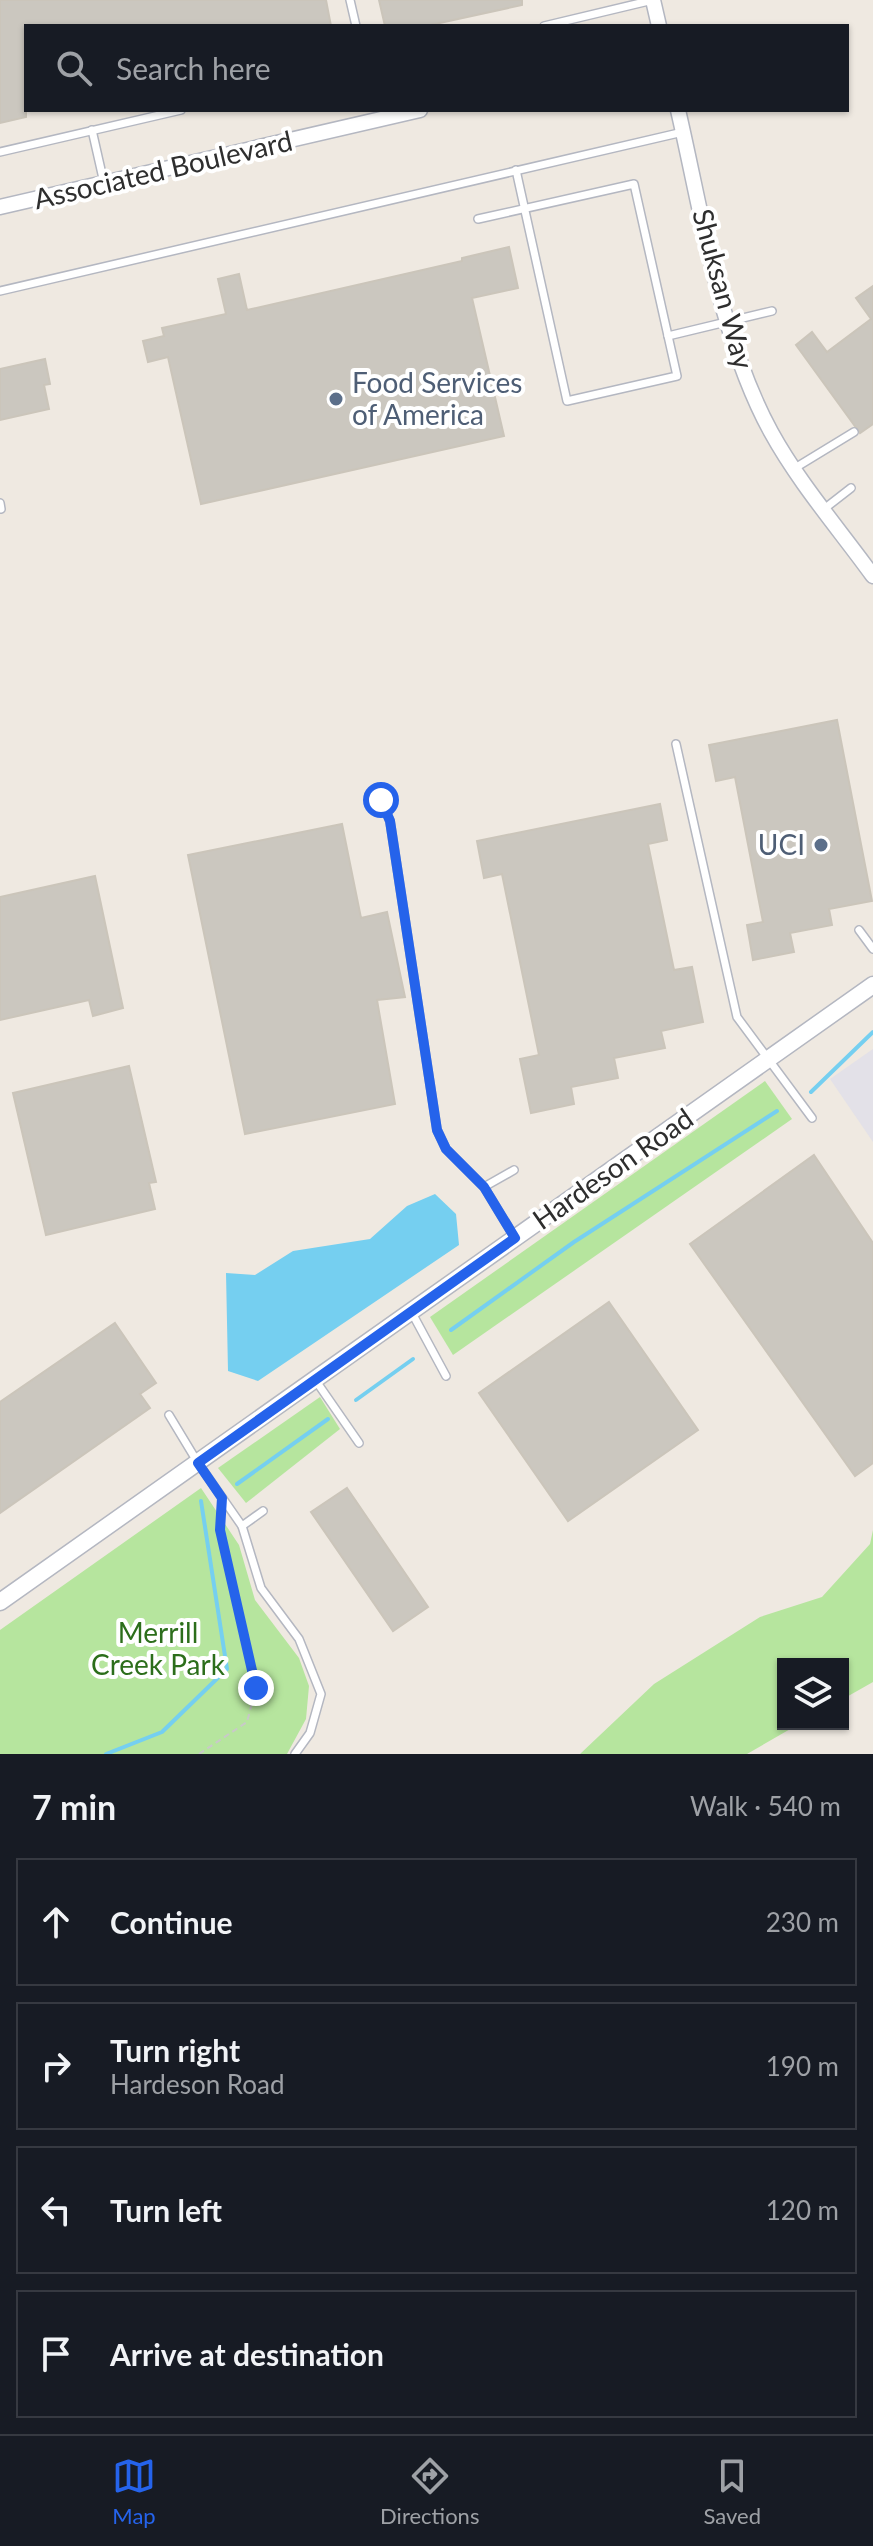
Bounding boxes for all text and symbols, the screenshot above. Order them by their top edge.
search box [24,24,849,112]
icon: search [52,46,96,90]
text: Search here [116,50,271,86]
street label: Associated Boulevard [30,123,295,215]
street label: Shuksan Way [686,205,762,373]
place label: Food Services of America [352,365,523,431]
marker: Food Services of America [327,390,345,408]
route start [363,782,399,818]
place label: UCI [758,827,805,861]
marker: UCI [812,836,830,854]
street label: Hardeson Road [526,1100,699,1236]
park label: Merrill Creek Park [91,1615,226,1681]
map controls [777,1658,849,1730]
button: layers [777,1658,849,1730]
route end [238,1670,274,1706]
text: 7 min [32,1786,116,1827]
text: Walk · 540 m [690,1790,841,1822]
icon: ahead [34,1900,78,1944]
text: Continue [110,1904,233,1940]
text: 230 m [766,1906,839,1938]
text: Turn right [110,2032,240,2068]
icon: right [34,2044,78,2088]
text: 190 m [766,2050,839,2082]
text: Hardeson Road [110,2068,284,2100]
icon: left [34,2188,78,2232]
text: Turn left [110,2192,222,2228]
text: 120 m [766,2194,839,2226]
icon: arrive [34,2332,78,2376]
text: Arrive at destination [110,2336,384,2372]
tab: Map [112,2454,156,2529]
tab: Directions [380,2454,479,2529]
tab: Saved [703,2454,761,2529]

